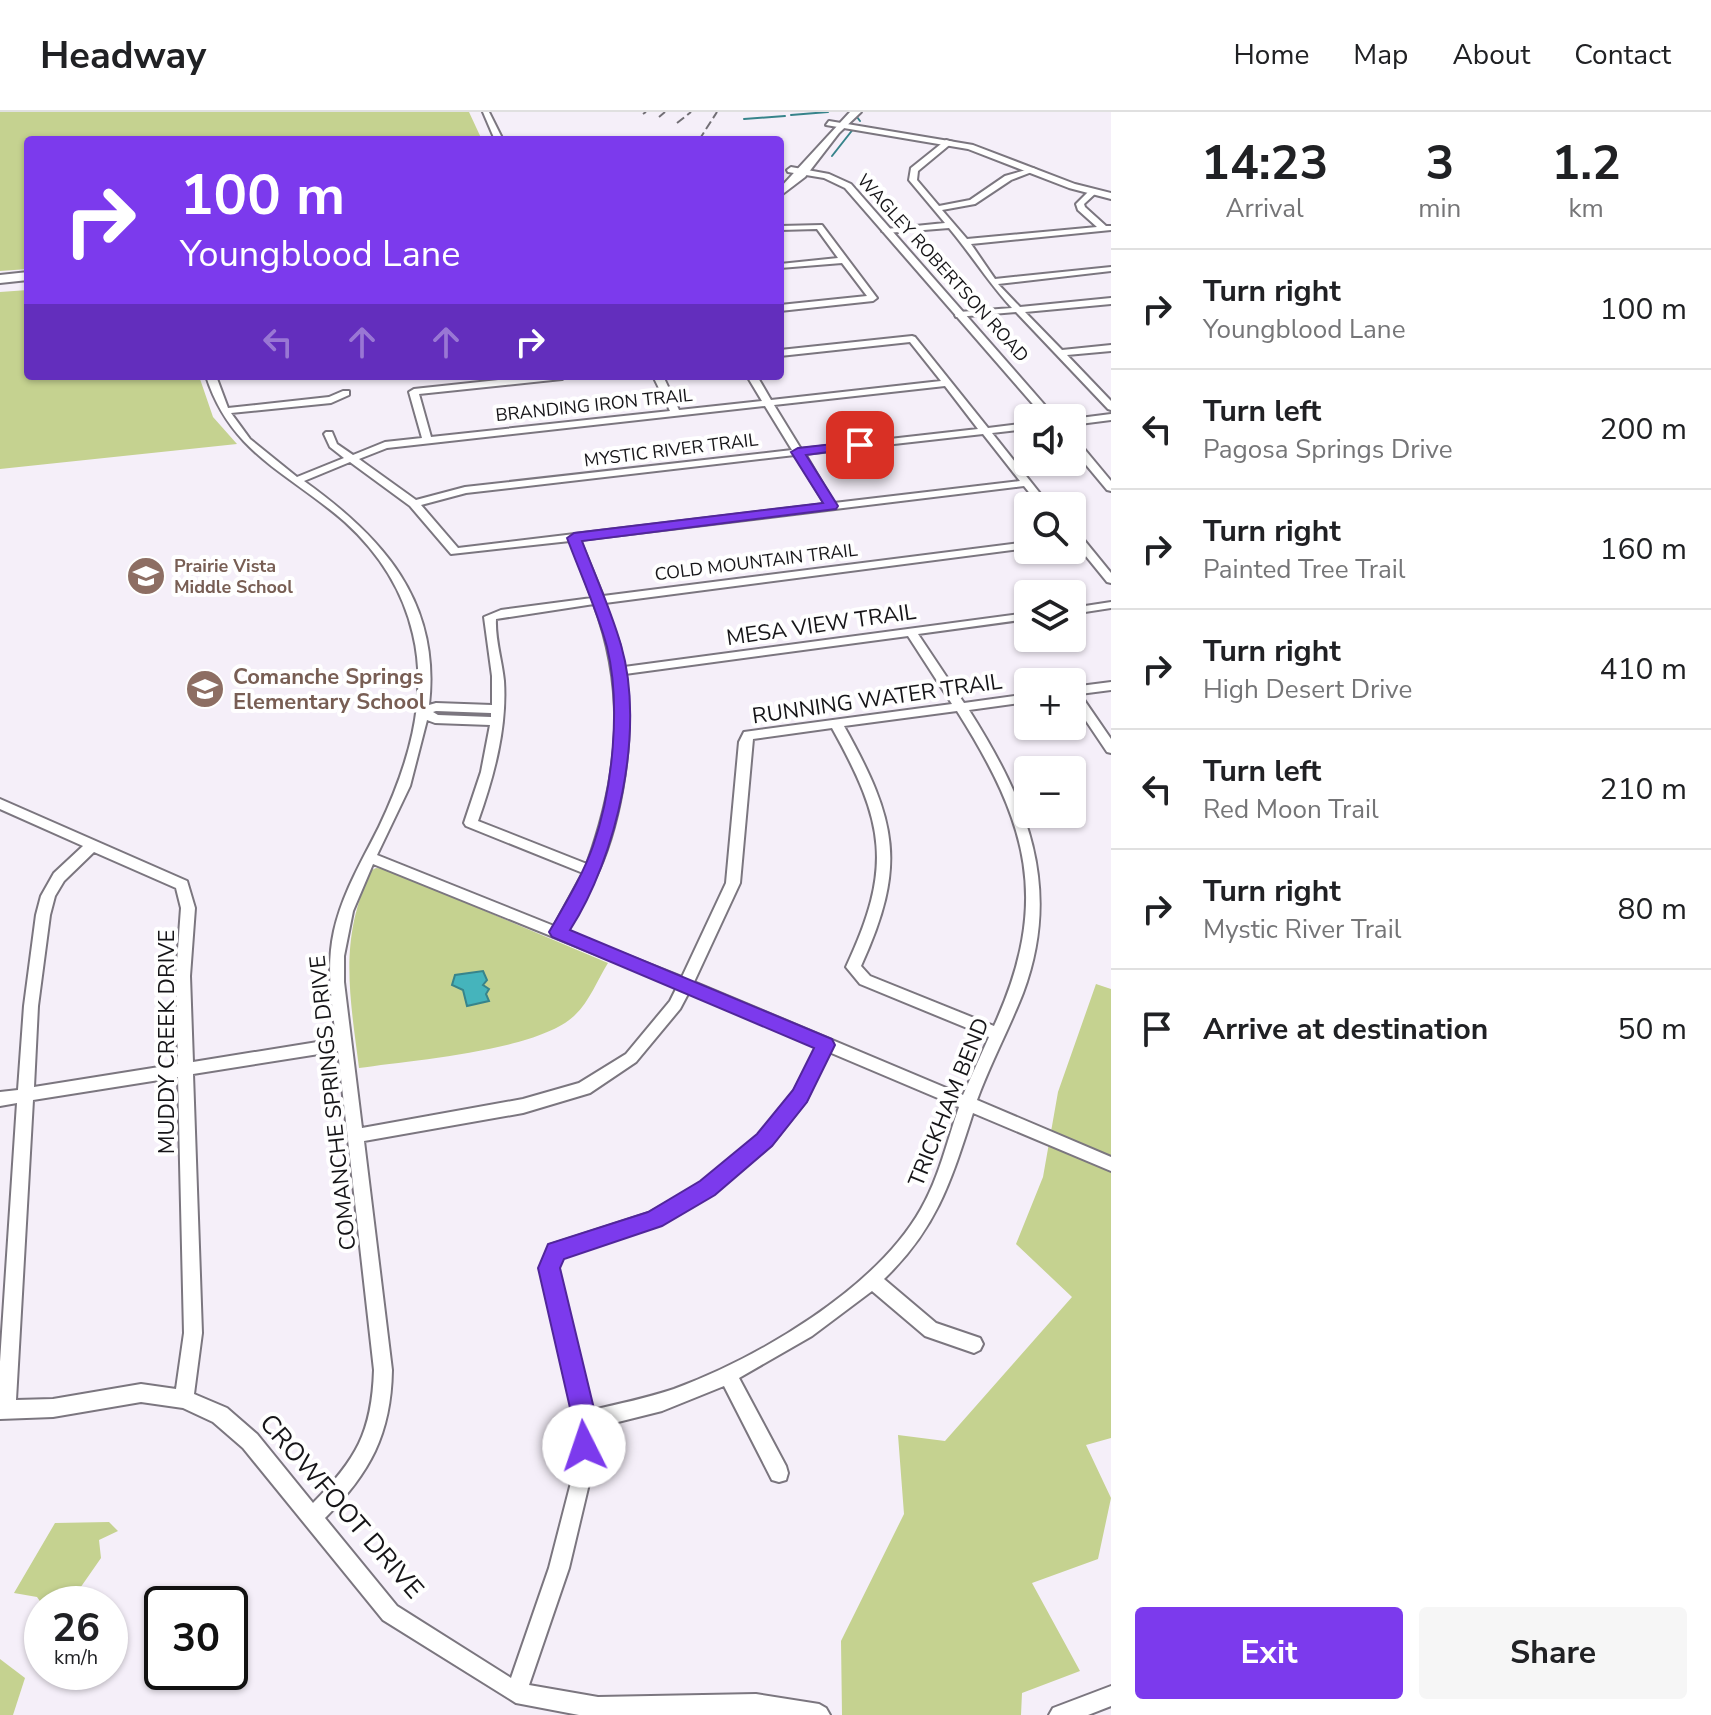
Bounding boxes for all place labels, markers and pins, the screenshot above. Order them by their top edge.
pin [826,411,894,479]
place label: Prairie Vista Middle School [174,554,293,599]
school or university icon: Prairie Vista Middle School [125,555,167,597]
place label: Comanche Springs Elementary School [233,662,426,717]
school or university icon: Comanche Springs Elementary School [184,668,226,710]

